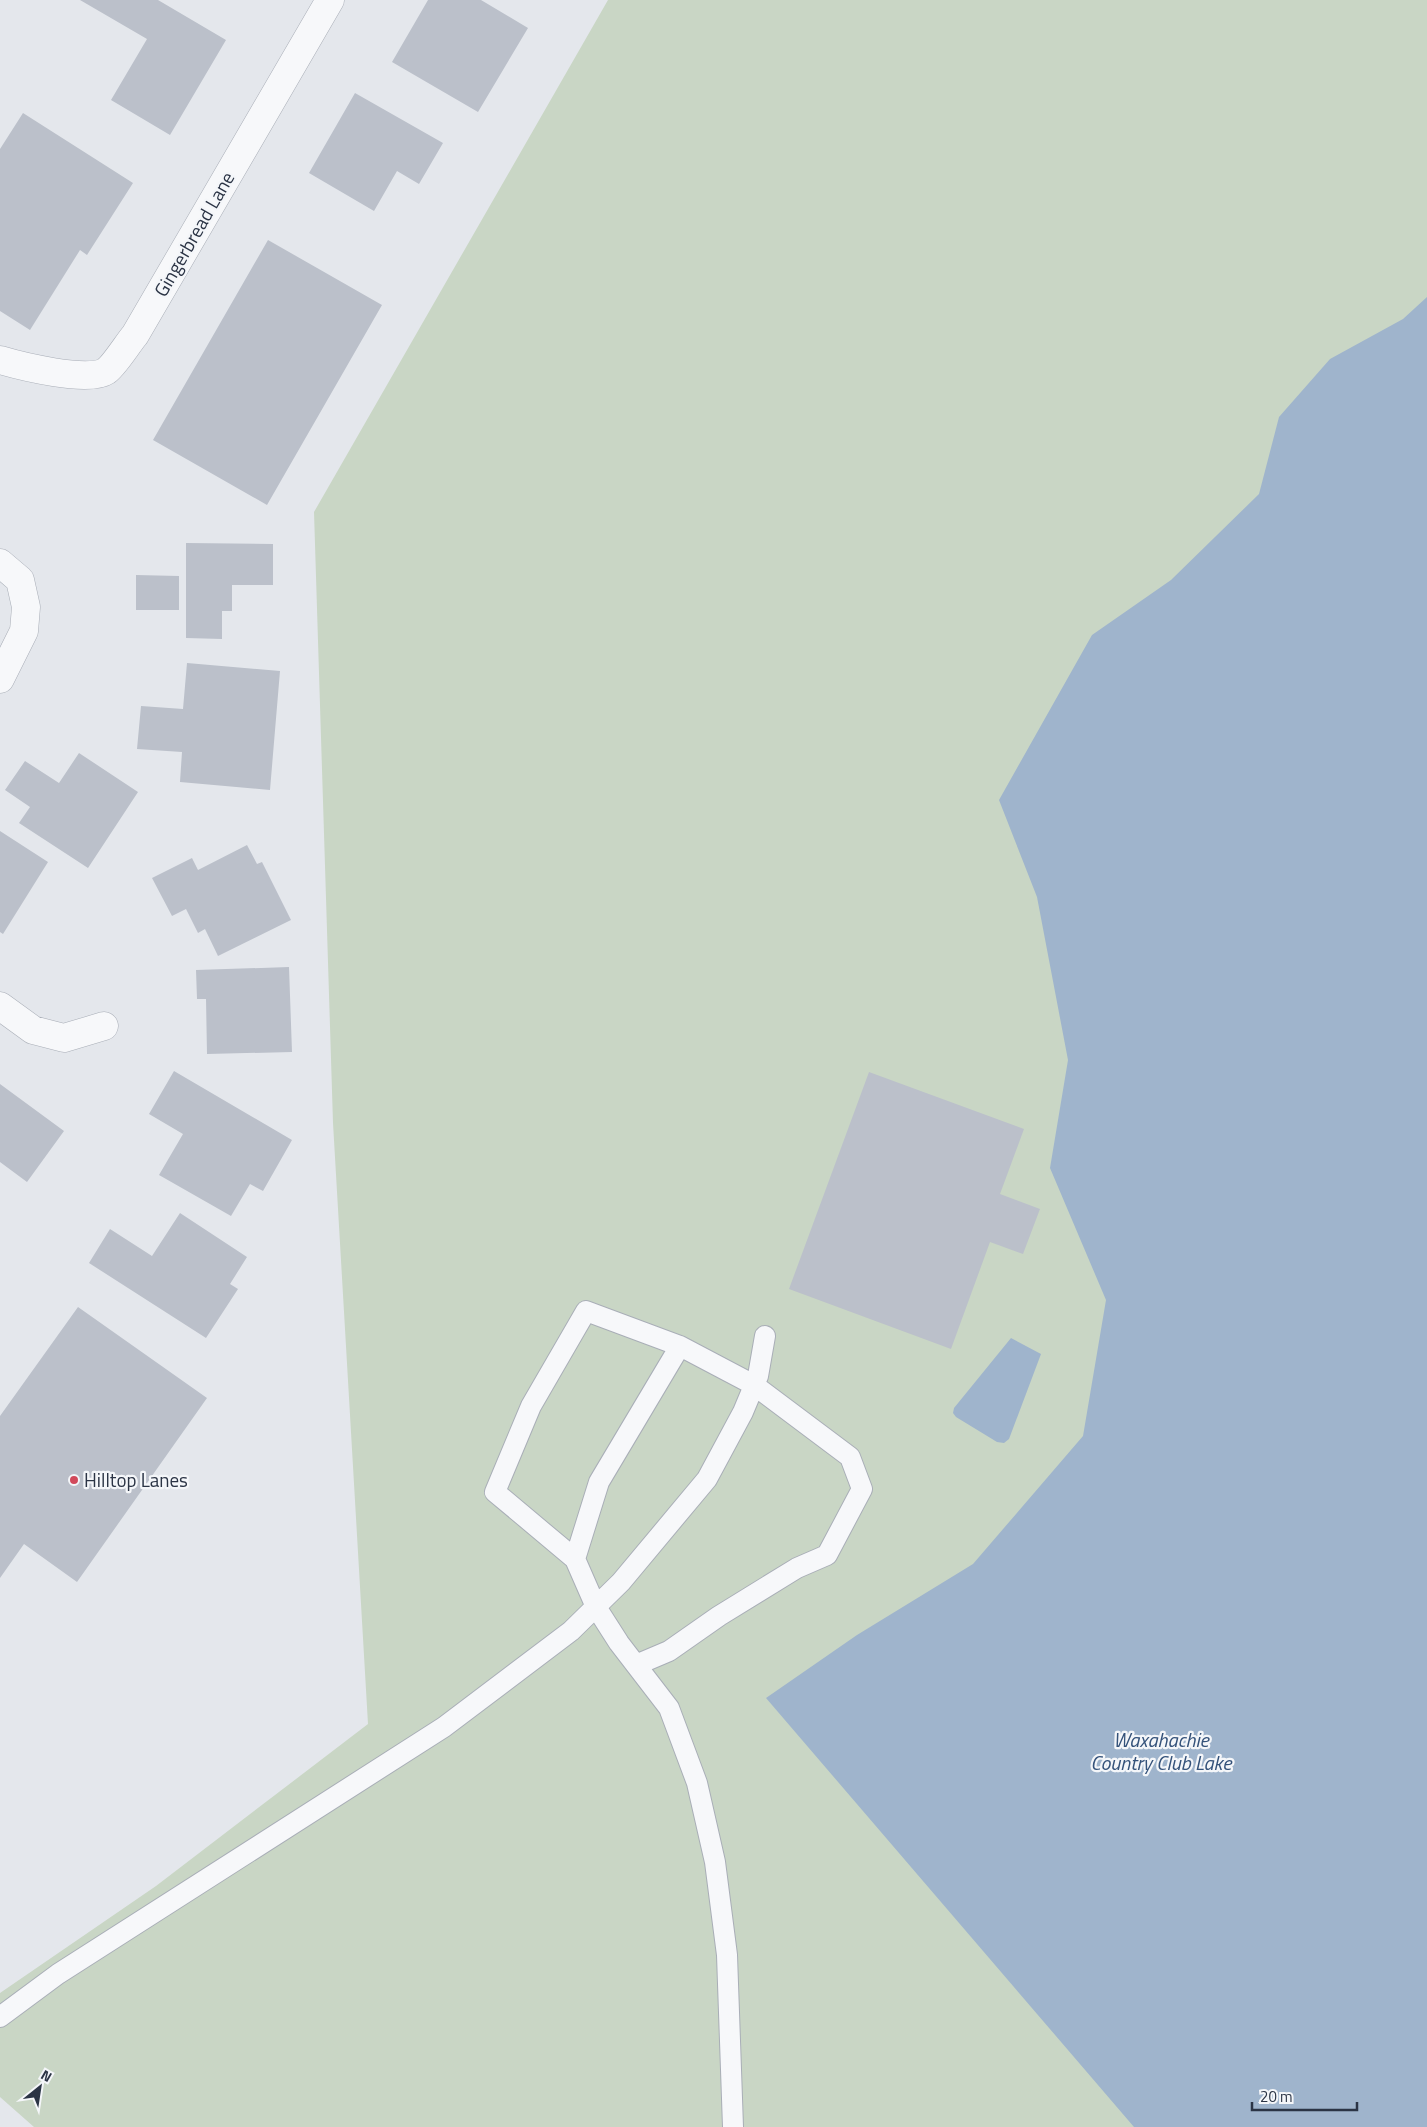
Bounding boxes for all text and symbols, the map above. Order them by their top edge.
street label: Gingerbread Lane [146,166,241,302]
place label: Hilltop Lanes [84,1465,188,1494]
marker: Hilltop Lanes [68,1474,80,1486]
water label: Waxahachie Country Club Lake [1091,1724,1233,1778]
north arrow [15,2062,65,2112]
text: N [37,2064,56,2087]
scale bar [1252,2080,1357,2112]
text: 20 m [1260,2085,1293,2108]

